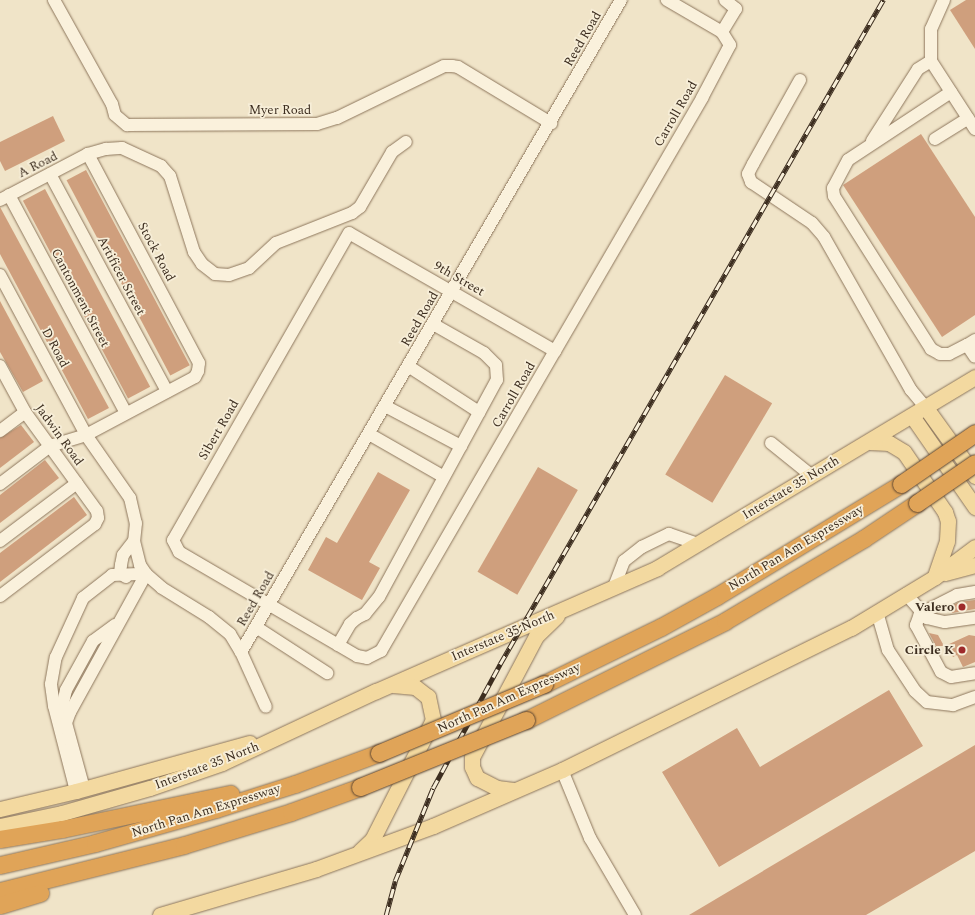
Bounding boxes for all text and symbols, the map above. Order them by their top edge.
street label: Reed Road [561,9,605,69]
street label: Carroll Road [651,78,701,150]
street label: Myer Road [249,102,311,118]
street label: A Road [16,148,60,182]
street label: Stock Road [134,220,178,284]
street label: Artificer Street [94,234,148,318]
street label: Cantonment Street [47,246,113,350]
street label: 9th Street [431,258,487,300]
street label: Reed Road [398,289,442,349]
street label: D Road [38,326,72,370]
street label: Carroll Road [489,359,539,431]
street label: Sibert Road [196,397,242,463]
street label: Jadwin Road [31,401,87,469]
street label: Interstate 35 North [740,453,842,523]
street label: North Pan Am Expressway [726,502,866,594]
street label: Reed Road [234,569,278,629]
place label: Valero [915,599,954,615]
marker: Valero [957,602,967,612]
street label: Interstate 35 North [449,607,557,665]
place label: Circle K [905,642,954,658]
marker: Circle K [957,645,967,655]
street label: North Pan Am Expressway [435,659,583,737]
street label: Interstate 35 North [153,739,261,793]
street label: North Pan Am Expressway [130,781,282,841]

